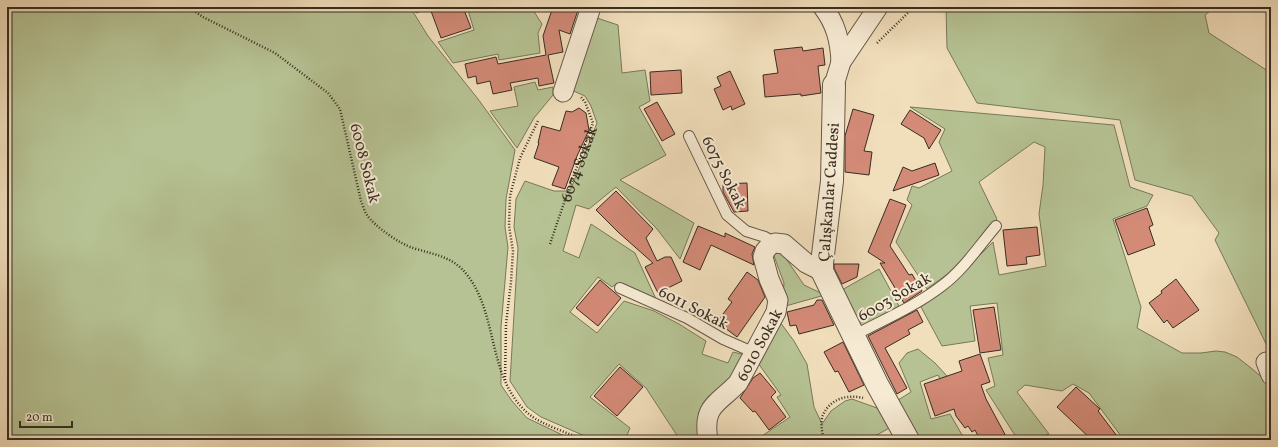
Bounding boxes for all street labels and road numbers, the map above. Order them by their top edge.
street label: 6008 Sokak [344,121,385,206]
street label: Çalışkanlar Caddesi [814,122,846,262]
street label: 6074 Sokak [556,123,604,205]
street label: 6075 Sokak [695,133,751,213]
street label: 6003 Sokak [854,268,936,328]
street label: 6011 Sokak [654,282,732,336]
street label: 6010 Sokak [732,305,789,386]

